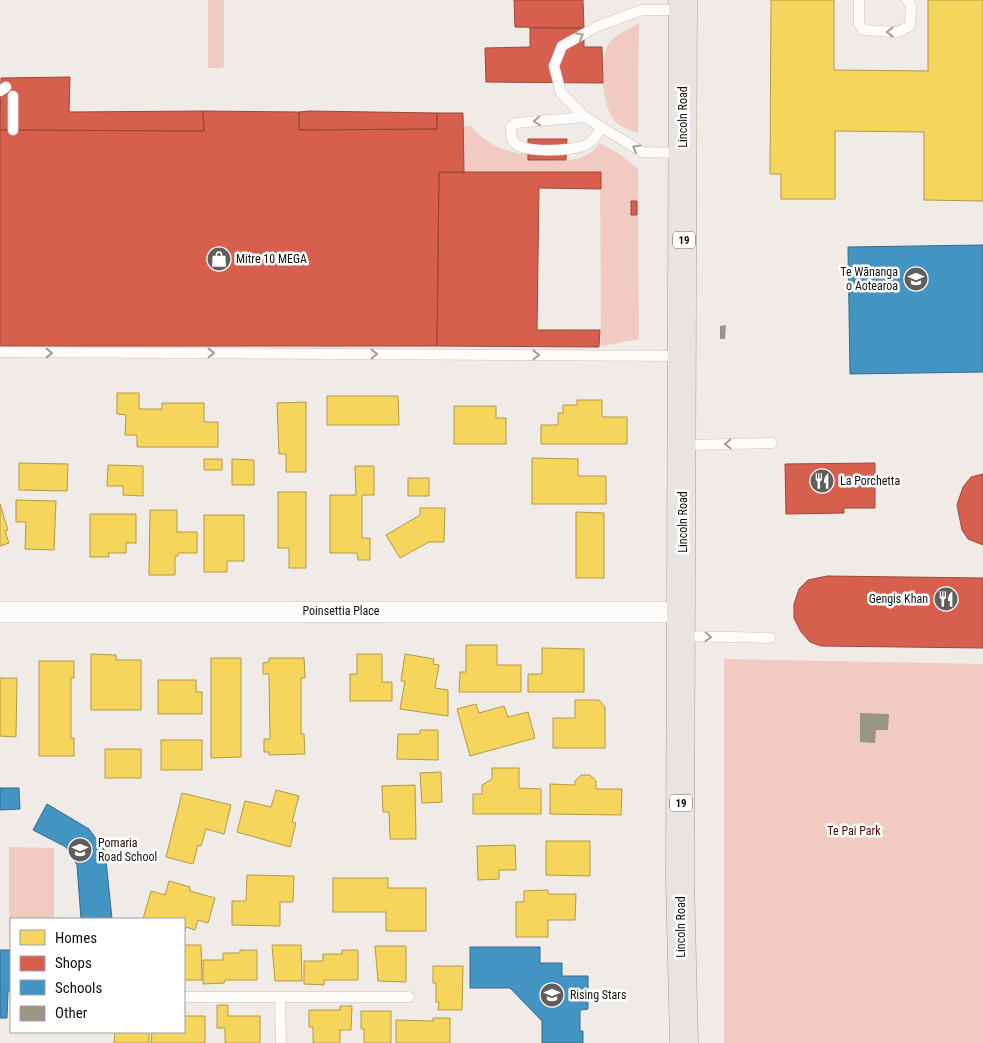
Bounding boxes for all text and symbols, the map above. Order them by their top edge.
one-way arrow [886,26,894,37]
one-way arrow [574,32,583,42]
street label: Lincoln Road [676,86,690,148]
one-way arrow [533,116,541,127]
one-way arrow [632,144,641,154]
road number: 19 [673,232,695,248]
shop icon: Mitre 10 MEGA [206,246,232,272]
place label: Mitre 10 MEGA [236,252,307,266]
place label: Te Wānanga o Aotearoa [840,265,898,293]
school or university icon: Te Wānanga o Aotearoa [903,266,929,292]
one-way arrow [45,348,53,358]
one-way arrow [208,348,215,358]
one-way arrow [370,349,378,359]
one-way arrow [532,350,540,360]
one-way arrow [723,439,731,450]
restaurant icon: La Porchetta [809,468,835,494]
place label: La Porchetta [840,474,900,488]
street label: Lincoln Road [676,491,690,553]
restaurant icon: Gengis Khan [933,586,959,612]
place label: Gengis Khan [869,592,928,606]
street label: Poinsettia Place [303,604,380,618]
one-way arrow [704,632,712,642]
road number: 19 [670,794,692,811]
park label: Te Pai Park [827,824,881,838]
place label: Pomaria Road School [98,836,157,864]
school or university icon: Pomaria Road School [67,837,93,863]
street label: Lincoln Road [674,896,688,958]
legend [10,918,185,1033]
text: Homes [55,929,97,947]
text: Shops [55,954,92,972]
text: Schools [55,979,102,997]
school or university icon: Rising Stars [539,982,565,1008]
place label: Rising Stars [570,988,626,1002]
text: Other [55,1004,88,1022]

